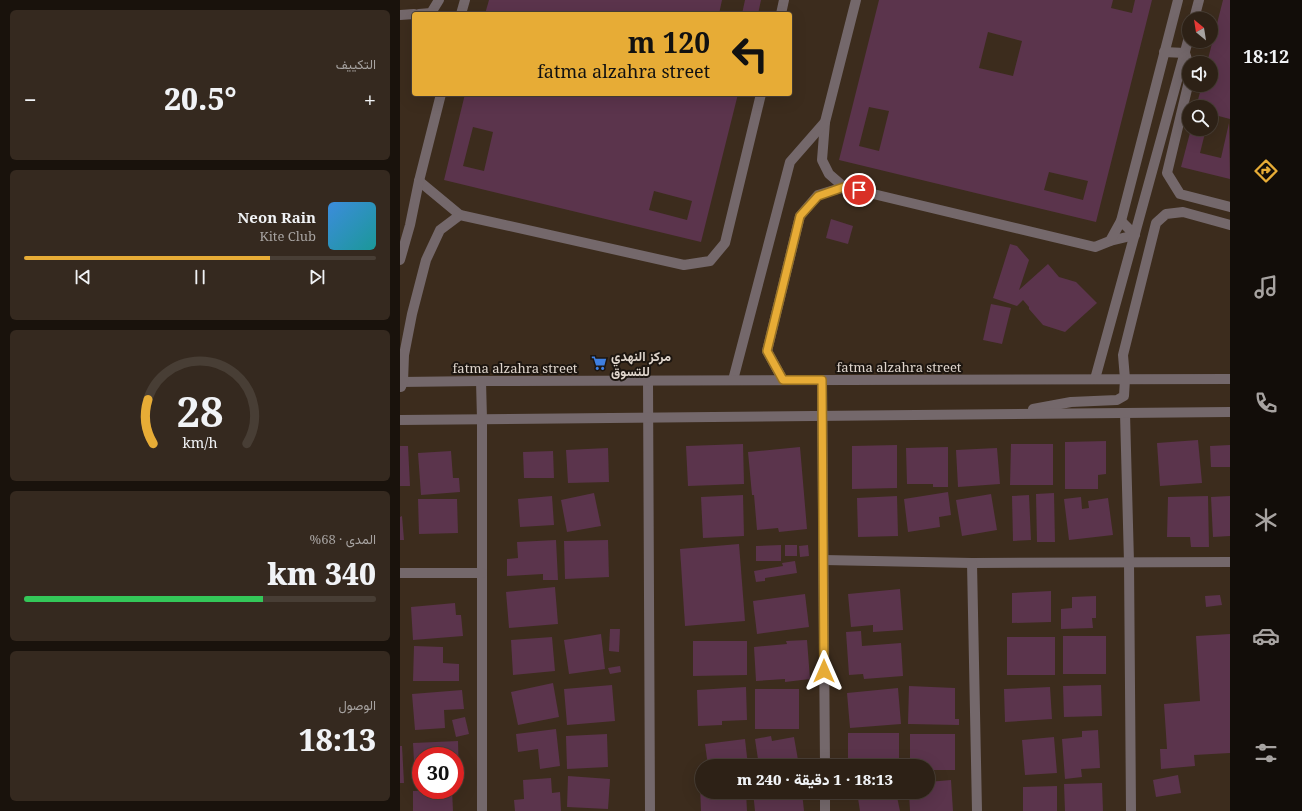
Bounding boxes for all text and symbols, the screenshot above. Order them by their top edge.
north arrow [1182,12,1218,48]
map controls [1182,12,1218,136]
text: 120 m [628,23,710,61]
icon: left [724,28,776,80]
text: 18:12 [1243,44,1289,68]
text: التكييف [336,55,376,73]
button: sound [1182,56,1218,92]
text: fatma alzahra street [537,59,710,83]
text: 20.5° [164,78,236,119]
text: − [24,84,37,114]
text: + [364,84,376,114]
button: search [1182,100,1218,136]
icon: directions [1252,157,1280,185]
pin [842,173,876,207]
icon: arrive [848,179,870,201]
text: Neon Rain [238,207,316,227]
text: Kite Club [260,227,316,245]
icon: previous [72,266,94,288]
icon: pause [189,266,211,288]
icon: next [306,266,328,288]
icon: music [1252,273,1280,301]
place label: مركز النهدي للتسوق [611,347,671,380]
supermarket icon: مركز النهدي للتسوق [590,354,608,372]
street label: fatma alzahra street [837,358,962,376]
street label: fatma alzahra street [453,359,578,377]
text: 28 [176,382,224,438]
icon: phone [1252,389,1280,417]
text: km/h [182,432,218,451]
icon: climate [1252,506,1280,534]
text: المدى · 68% [309,530,376,548]
text: 340 km [267,553,376,594]
icon: car [1252,622,1280,650]
position arrow [803,650,845,692]
text: الوصول [338,696,376,714]
text: 18:13 [299,719,376,760]
icon: filters [1252,739,1280,767]
speed limit sign: 30 [412,747,464,799]
text: 18:13 · 1 دقيقة · 240 m [737,769,893,789]

